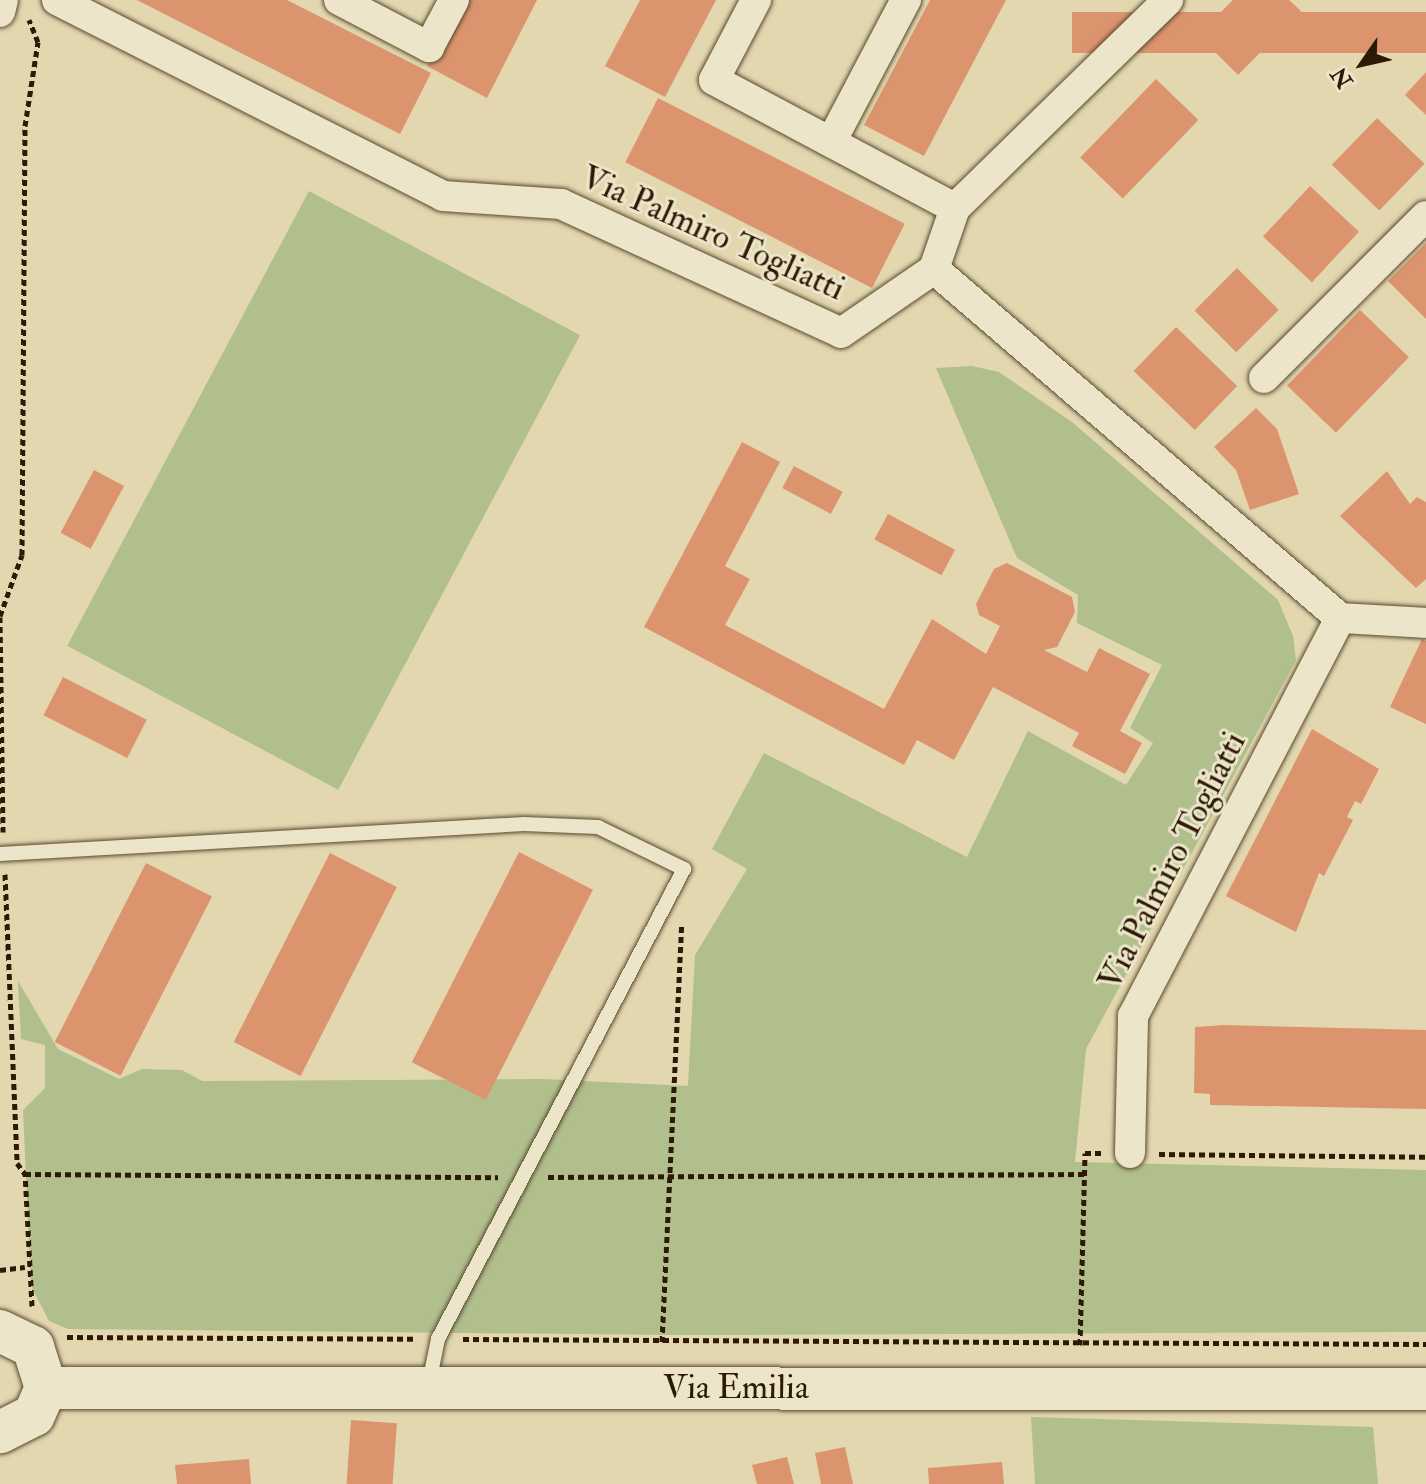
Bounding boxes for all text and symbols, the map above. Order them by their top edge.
north arrow [1322,24,1402,104]
text: N [1325,61,1359,93]
street label: Via Palmiro Togliatti [575,157,851,309]
street label: Via Palmiro Togliatti [1089,725,1255,997]
street label: Via Emilia [663,1368,809,1408]

